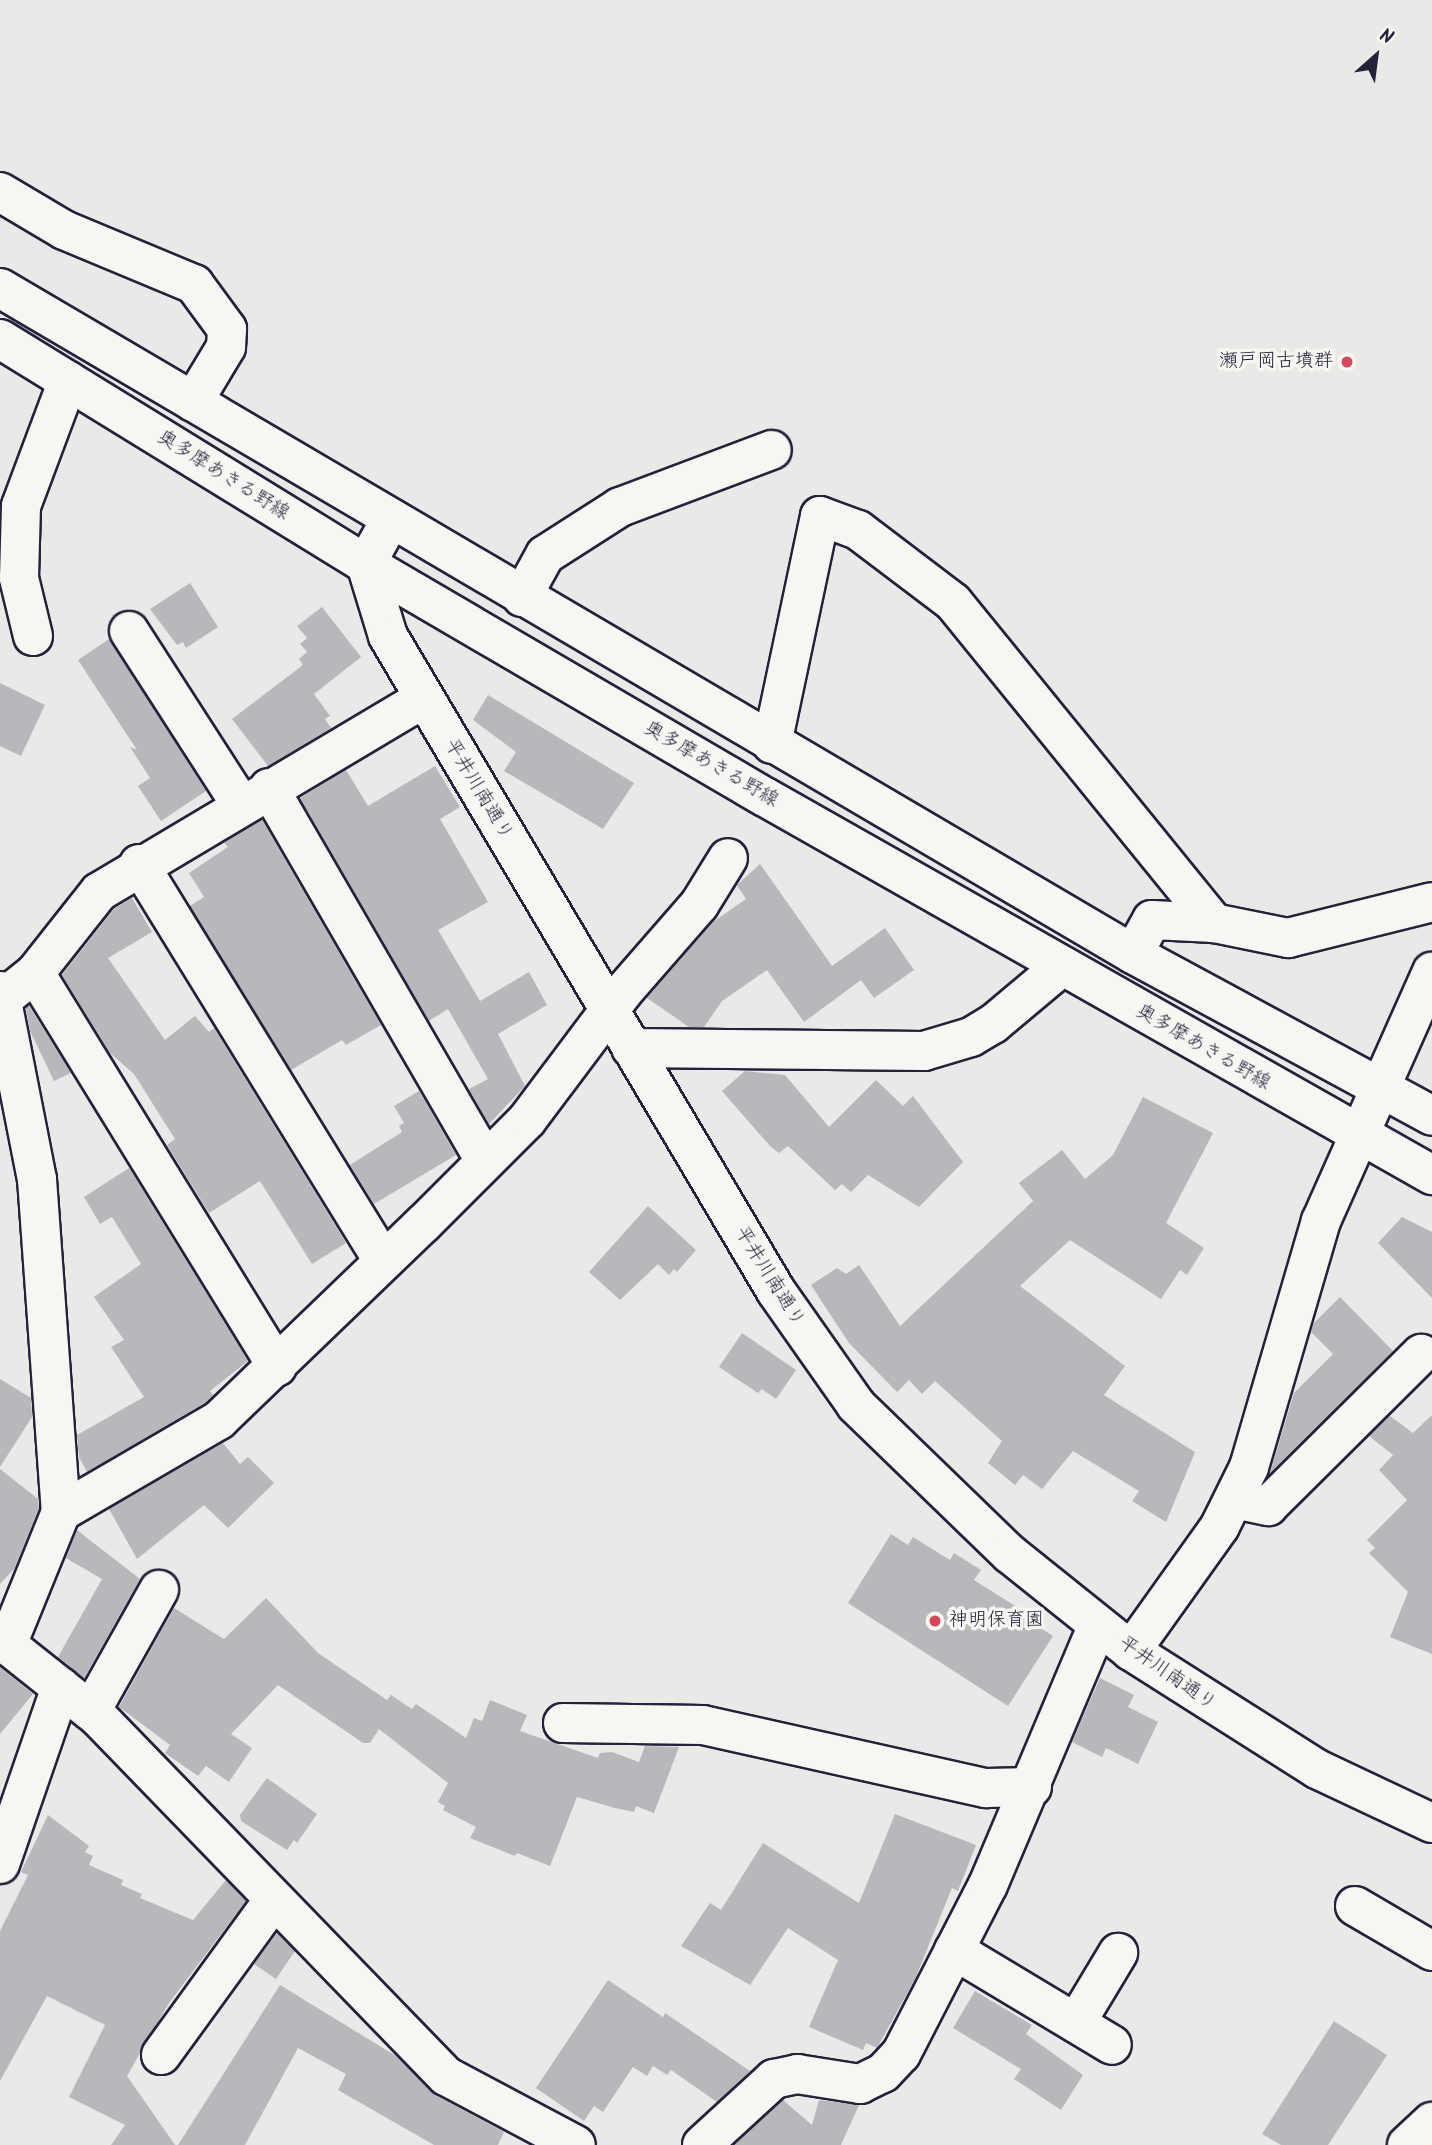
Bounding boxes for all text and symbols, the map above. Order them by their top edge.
north arrow [1341,21,1411,91]
text: N [1374,21,1398,54]
place label: 瀬戸岡古墳群 [1219,351,1333,373]
marker: 瀬戸岡古墳群 [1339,354,1355,370]
street label: 奥多摩あきる野線 [153,426,293,526]
street label: 奥多摩あきる野線 [639,717,783,813]
street label: 平井川南通り [439,735,517,845]
street label: 奥多摩あきる野線 [1131,1000,1275,1096]
street label: 平井川南通り [729,1223,809,1331]
place label: 神明保育園 [949,1610,1044,1632]
marker: 神明保育園 [927,1613,943,1629]
street label: 平井川南通り [1114,1632,1220,1716]

